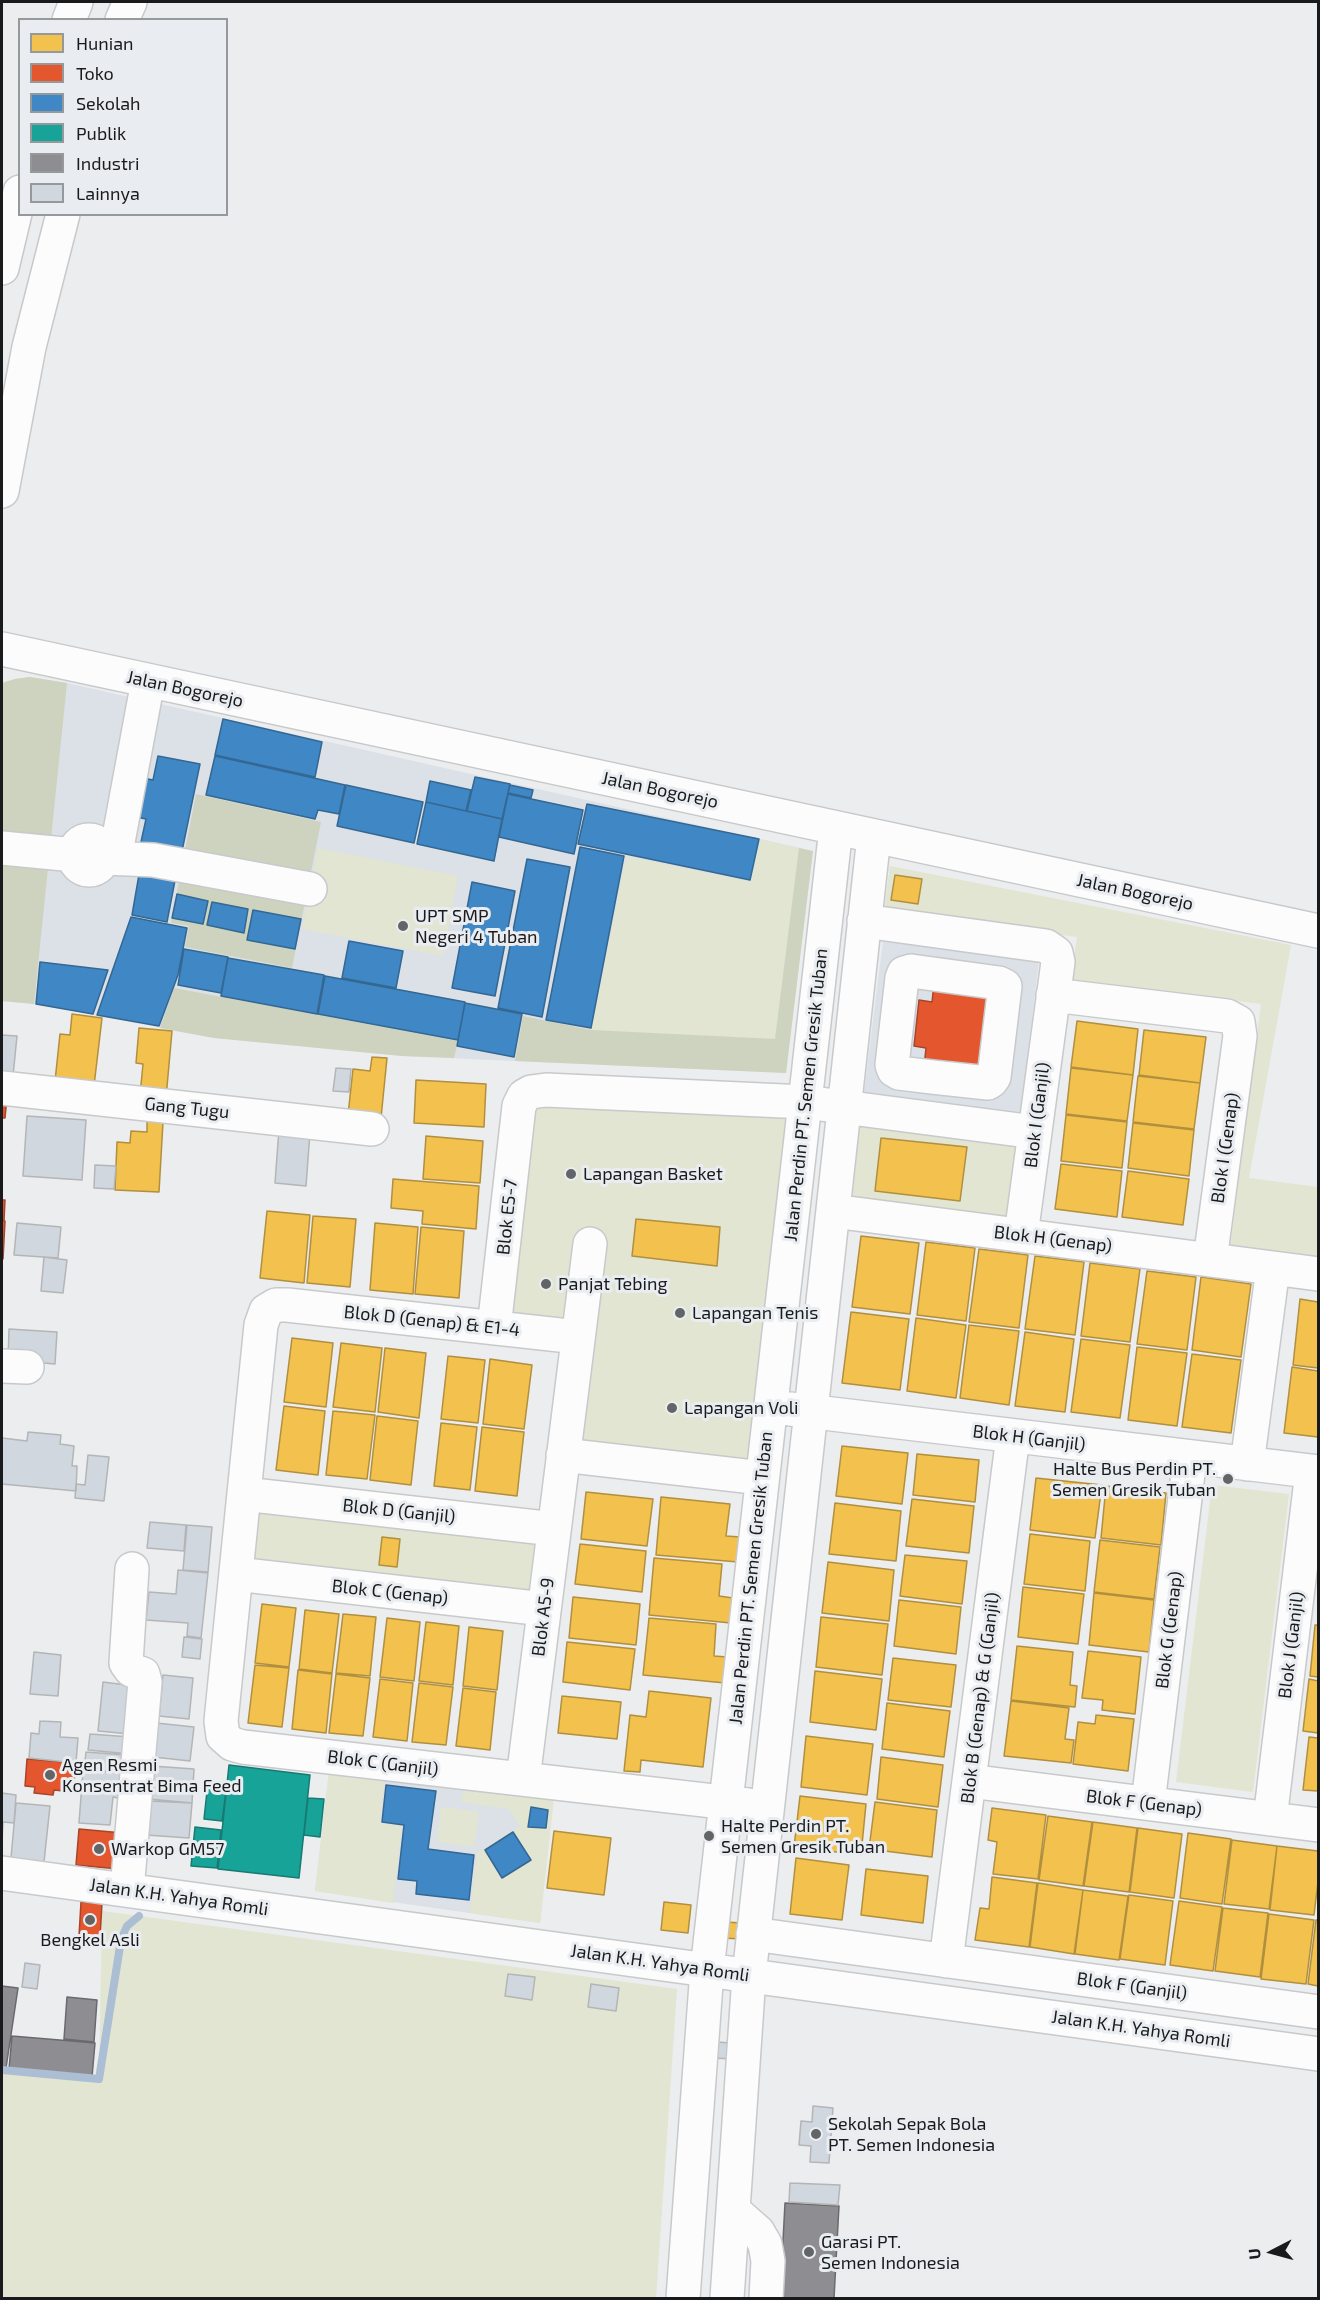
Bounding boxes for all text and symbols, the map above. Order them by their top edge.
legend [18,18,228,216]
text: Hunian [76,32,134,54]
text: Toko [76,62,114,84]
text: Sekolah [76,92,141,114]
text: Publik [76,122,126,144]
text: Industri [76,152,139,174]
text: Lainnya [76,182,140,204]
street label: Jalan Bogorejo [125,666,245,712]
street label: Jalan Bogorejo [600,767,720,813]
street label: Jalan Bogorejo [1075,869,1195,915]
place label: UPT SMP Negeri 4 Tuban [415,905,537,948]
marker: UPT SMP Negeri 4 Tuban [396,919,410,933]
street label: Jalan Perdin PT. Semen Gresik Tuban [780,947,832,1243]
street label: Blok I (Ganjil) [1020,1061,1054,1169]
street label: Blok I (Genap) [1207,1091,1243,1205]
street label: Gang Tugu [144,1093,230,1123]
place label: Lapangan Basket [583,1163,723,1185]
marker: Lapangan Basket [564,1167,578,1181]
street label: Blok E5-7 [492,1178,522,1256]
street label: Blok H (Genap) [993,1221,1113,1257]
place label: Panjat Tebing [558,1273,667,1295]
marker: Panjat Tebing [539,1277,553,1291]
street label: Blok D (Genap) & E1-4 [343,1301,521,1341]
place label: Lapangan Tenis [692,1302,818,1324]
marker: Lapangan Tenis [673,1306,687,1320]
place label: Lapangan Voli [684,1397,799,1419]
marker: Lapangan Voli [665,1401,679,1415]
street label: Blok H (Ganjil) [971,1420,1087,1456]
street label: Jalan Perdin PT. Semen Gresik Tuban [725,1430,777,1726]
place label: Halte Bus Perdin PT. Semen Gresik Tuban [1052,1458,1216,1500]
marker: Halte Bus Perdin PT. Semen Gresik Tuban [1221,1472,1235,1486]
street label: Blok D (Ganjil) [341,1494,457,1528]
street label: Blok G (Genap) [1151,1570,1187,1690]
street label: Blok C (Genap) [331,1575,449,1609]
street label: Blok A5-9 [527,1576,559,1658]
street label: Blok J (Ganjil) [1274,1590,1308,1700]
street label: Blok B (Genap) & G (Ganjil) [956,1591,1004,1805]
street label: Blok C (Ganjil) [326,1745,440,1781]
place label: Agen Resmi Konsentrat Bima Feed [62,1754,242,1796]
marker: Agen Resmi Konsentrat Bima Feed [43,1768,57,1782]
street label: Blok F (Genap) [1085,1785,1203,1821]
place label: Halte Perdin PT. Semen Gresik Tuban [721,1815,885,1858]
marker: Halte Perdin PT. Semen Gresik Tuban [702,1829,716,1843]
place label: Warkop GM57 [111,1838,224,1860]
marker: Warkop GM57 [92,1842,106,1856]
street label: Jalan K.H. Yahya Romli [88,1874,270,1920]
marker: Bengkel Asli [83,1913,97,1927]
place label: Bengkel Asli [40,1929,140,1951]
street label: Jalan K.H. Yahya Romli [569,1940,751,1986]
street label: Blok F (Ganjil) [1075,1968,1189,2004]
street label: Jalan K.H. Yahya Romli [1050,2006,1232,2052]
place label: Sekolah Sepak Bola PT. Semen Indonesia [828,2113,995,2156]
marker: Sekolah Sepak Bola PT. Semen Indonesia [809,2127,823,2141]
north arrow [1242,2222,1302,2282]
place label: Garasi PT. Semen Indonesia [821,2231,960,2274]
marker: Garasi PT. Semen Indonesia [802,2245,816,2259]
text: U [1244,2247,1264,2260]

